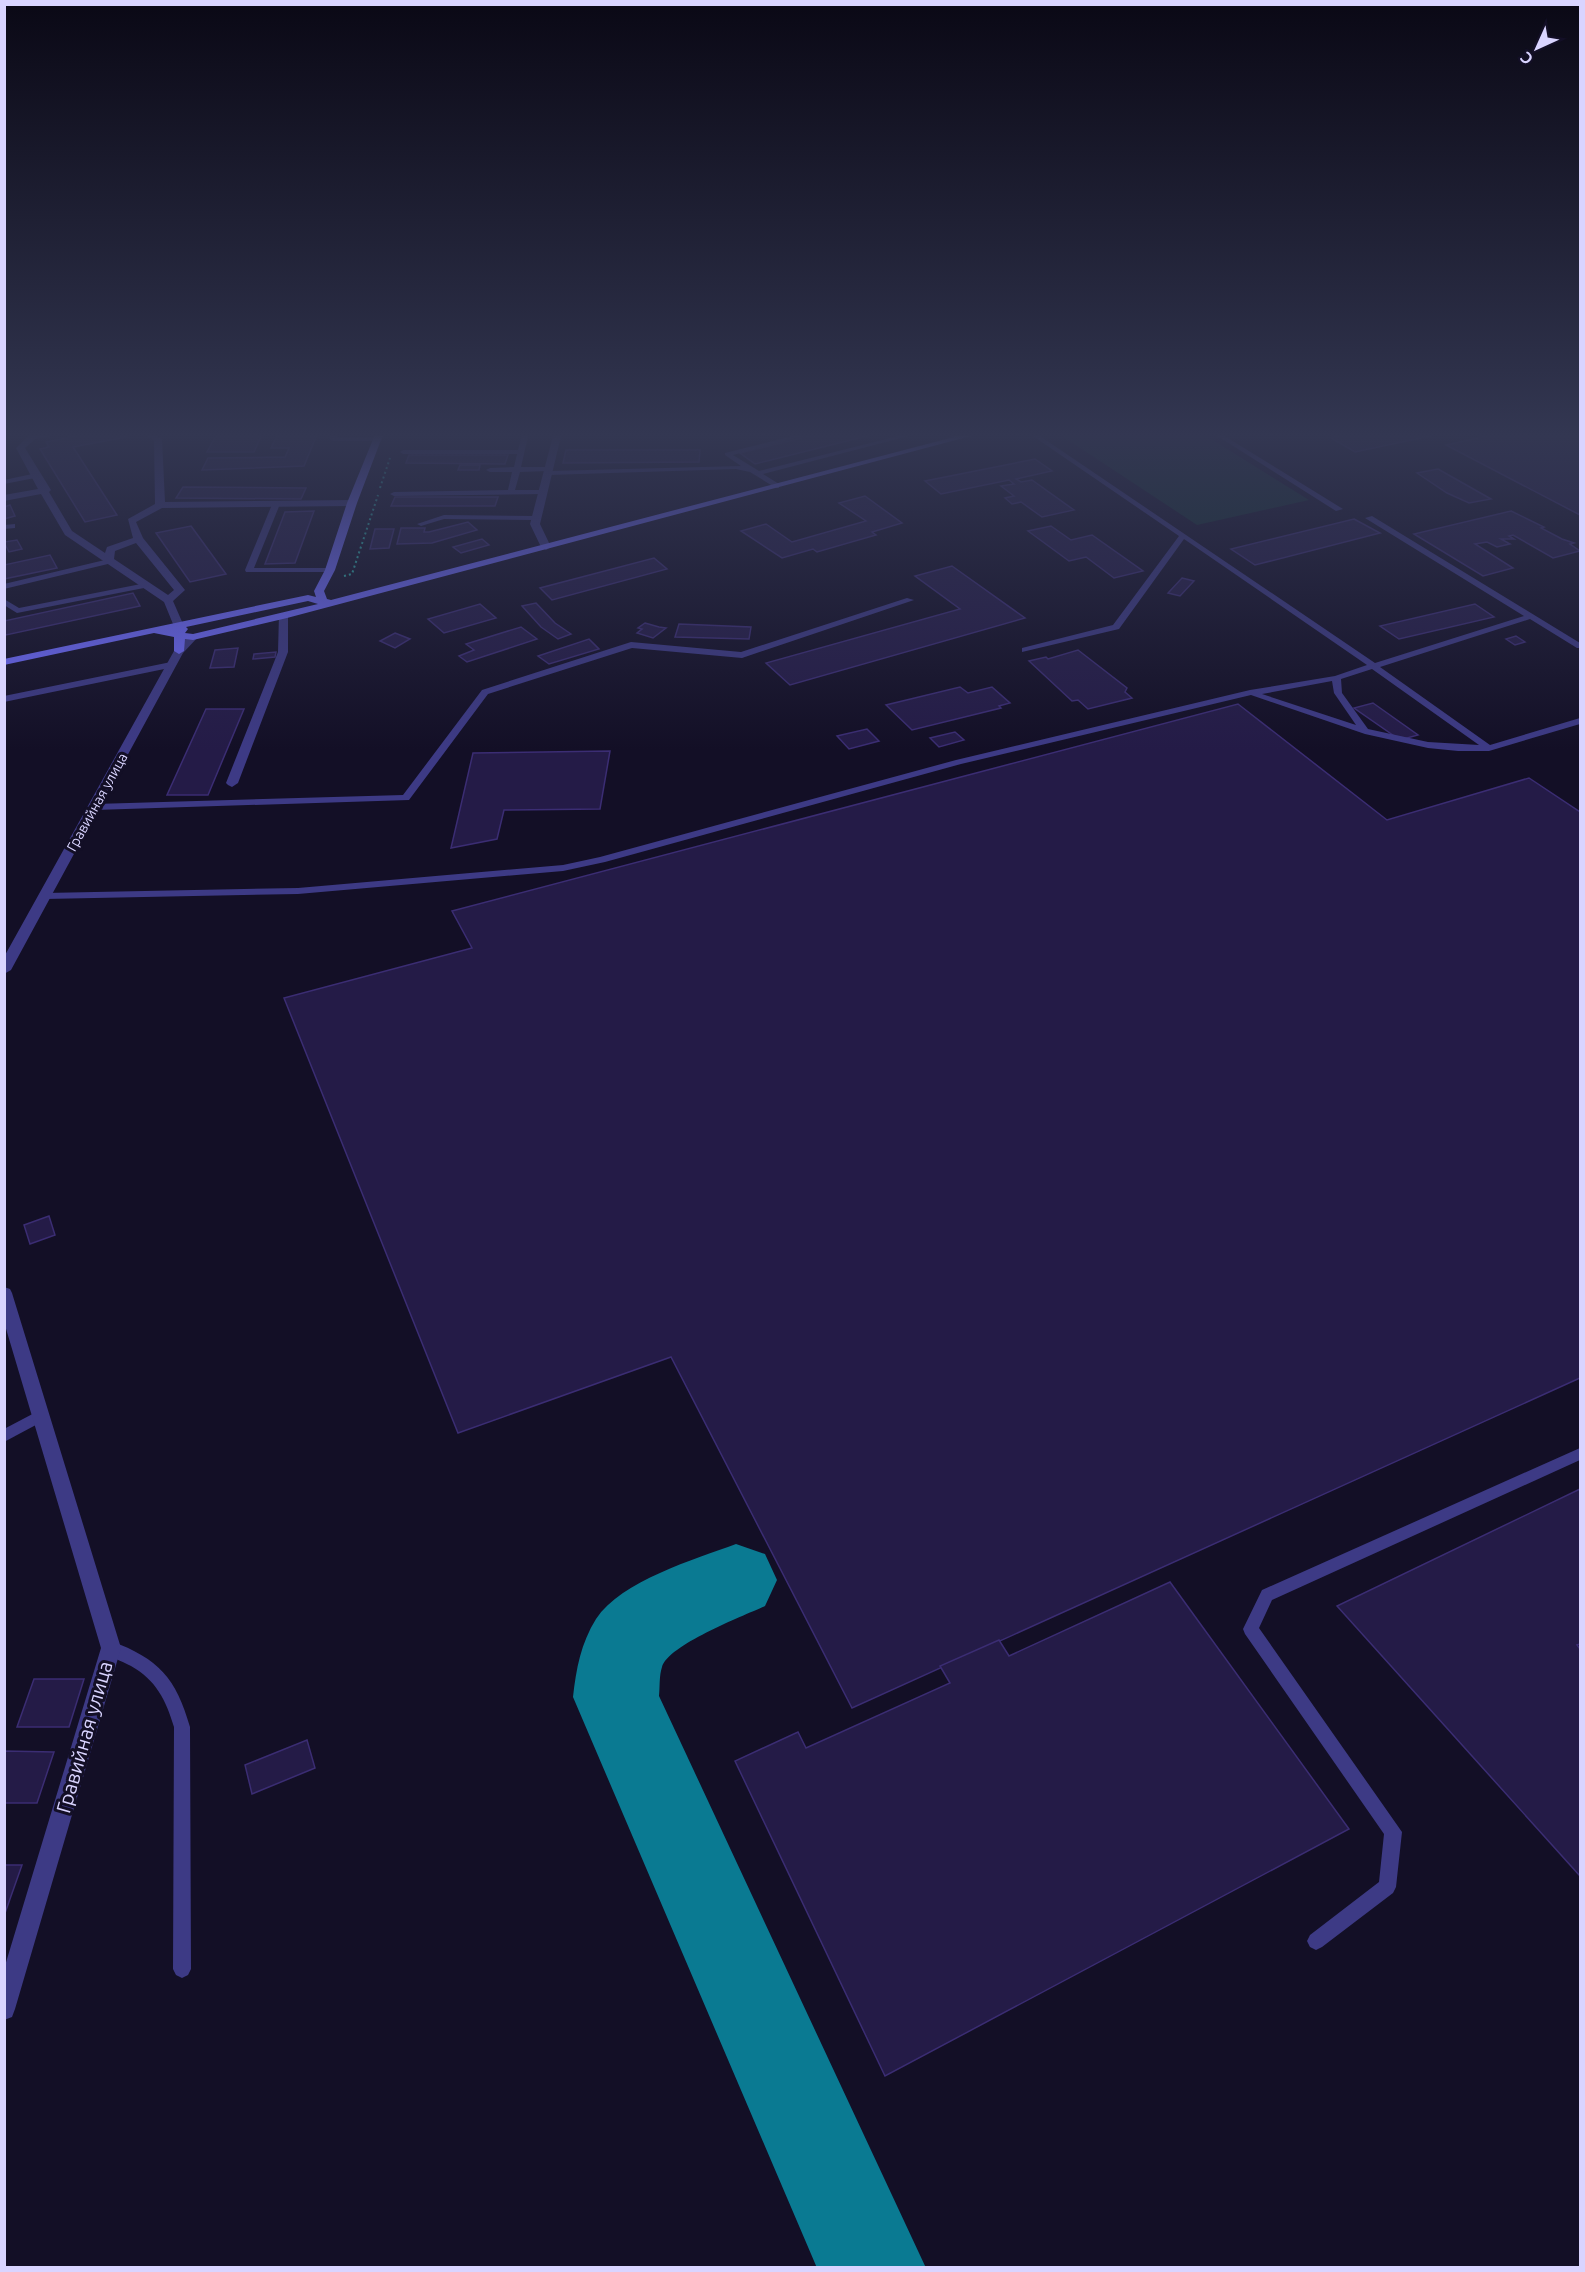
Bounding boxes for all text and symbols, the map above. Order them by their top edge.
north arrow [1507,18,1567,78]
text: С [1516,49,1536,69]
street label: Гравийная улица [63,750,131,854]
street label: Гравийная улица [51,1658,117,1816]

